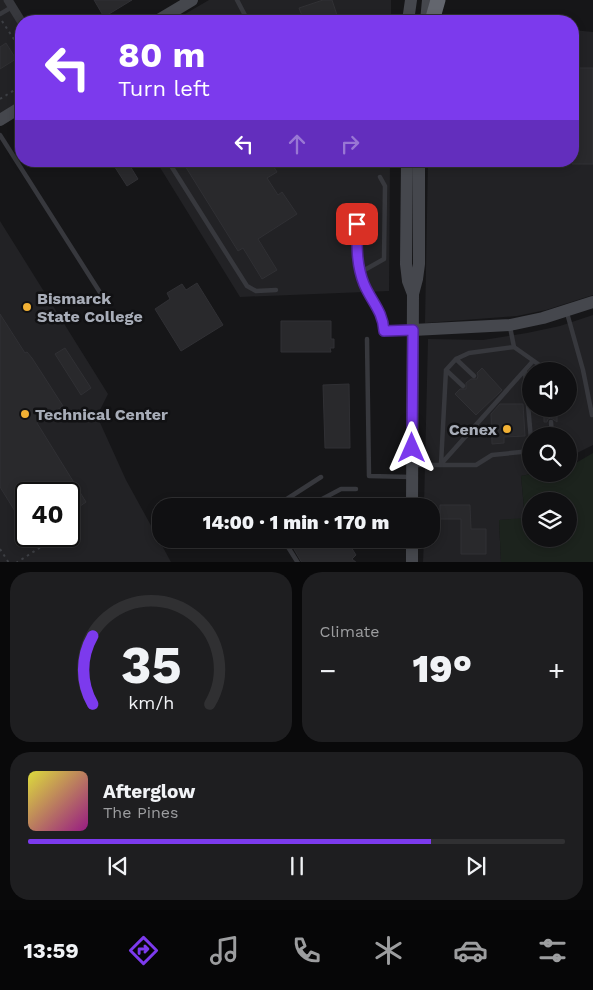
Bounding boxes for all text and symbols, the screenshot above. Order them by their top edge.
text: 80 m [118,34,205,76]
icon: left [35,35,100,100]
text: Turn left [118,76,210,101]
icon: left [230,130,258,158]
icon: ahead [283,130,311,158]
icon: right [336,130,364,158]
pin [336,203,378,245]
icon: arrive [343,210,371,238]
place label: Bismarck State College [37,289,143,326]
marker: Bismarck State College [21,301,33,313]
map controls [522,362,577,547]
button: sound [522,362,577,417]
place label: Technical Center [35,405,168,424]
marker: Technical Center [19,408,31,420]
place label: Cenex [449,420,498,439]
position arrow [385,421,437,473]
marker: Cenex [501,423,513,435]
button: search [522,427,577,482]
speed limit sign: 40 [15,482,80,547]
button: layers [522,492,577,547]
text: 14:00 · 1 min · 170 m [203,511,389,534]
text: Climate [320,622,380,641]
text: 35 [120,635,181,696]
text: 19° [412,647,472,691]
text: − [320,654,336,687]
text: + [548,654,565,687]
text: km/h [128,692,174,713]
text: Afterglow [103,780,195,803]
text: The Pines [103,803,179,822]
icon: previous [104,852,132,880]
icon: pause [283,852,311,880]
icon: next [462,852,490,880]
icon: directions [126,933,161,968]
icon: music [207,933,242,968]
icon: phone [289,933,324,968]
icon: climate [371,933,406,968]
icon: car [453,933,488,968]
icon: filters [535,933,570,968]
text: 13:59 [23,938,79,963]

